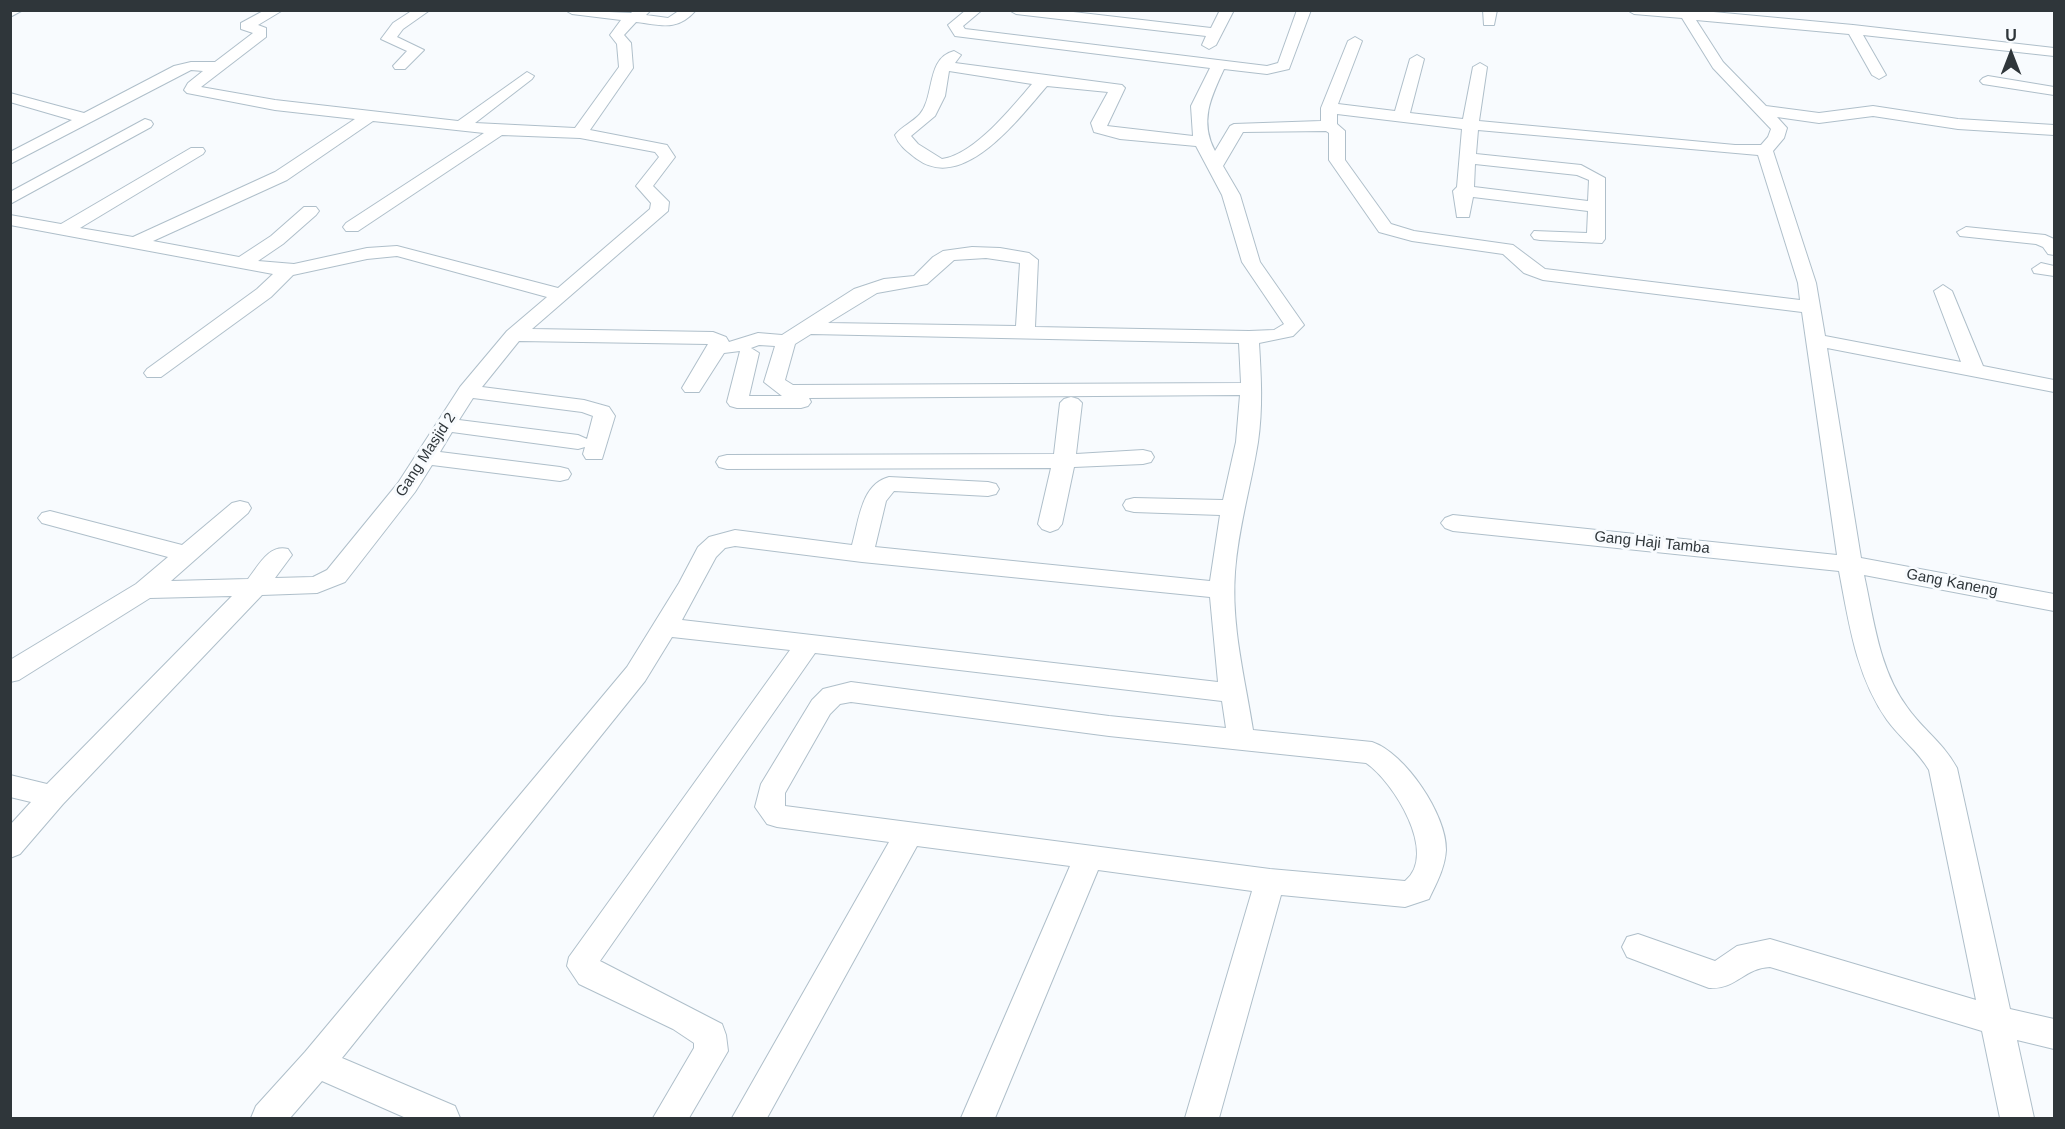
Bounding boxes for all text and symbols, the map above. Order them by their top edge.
north arrow [1981,24,2041,84]
text: U [2005,27,2017,44]
street label: Gang Masjid 2 [392,410,460,500]
street label: Gang Haji Tamba [1593,528,1711,558]
street label: Gang Kaneng [1905,565,1999,601]

